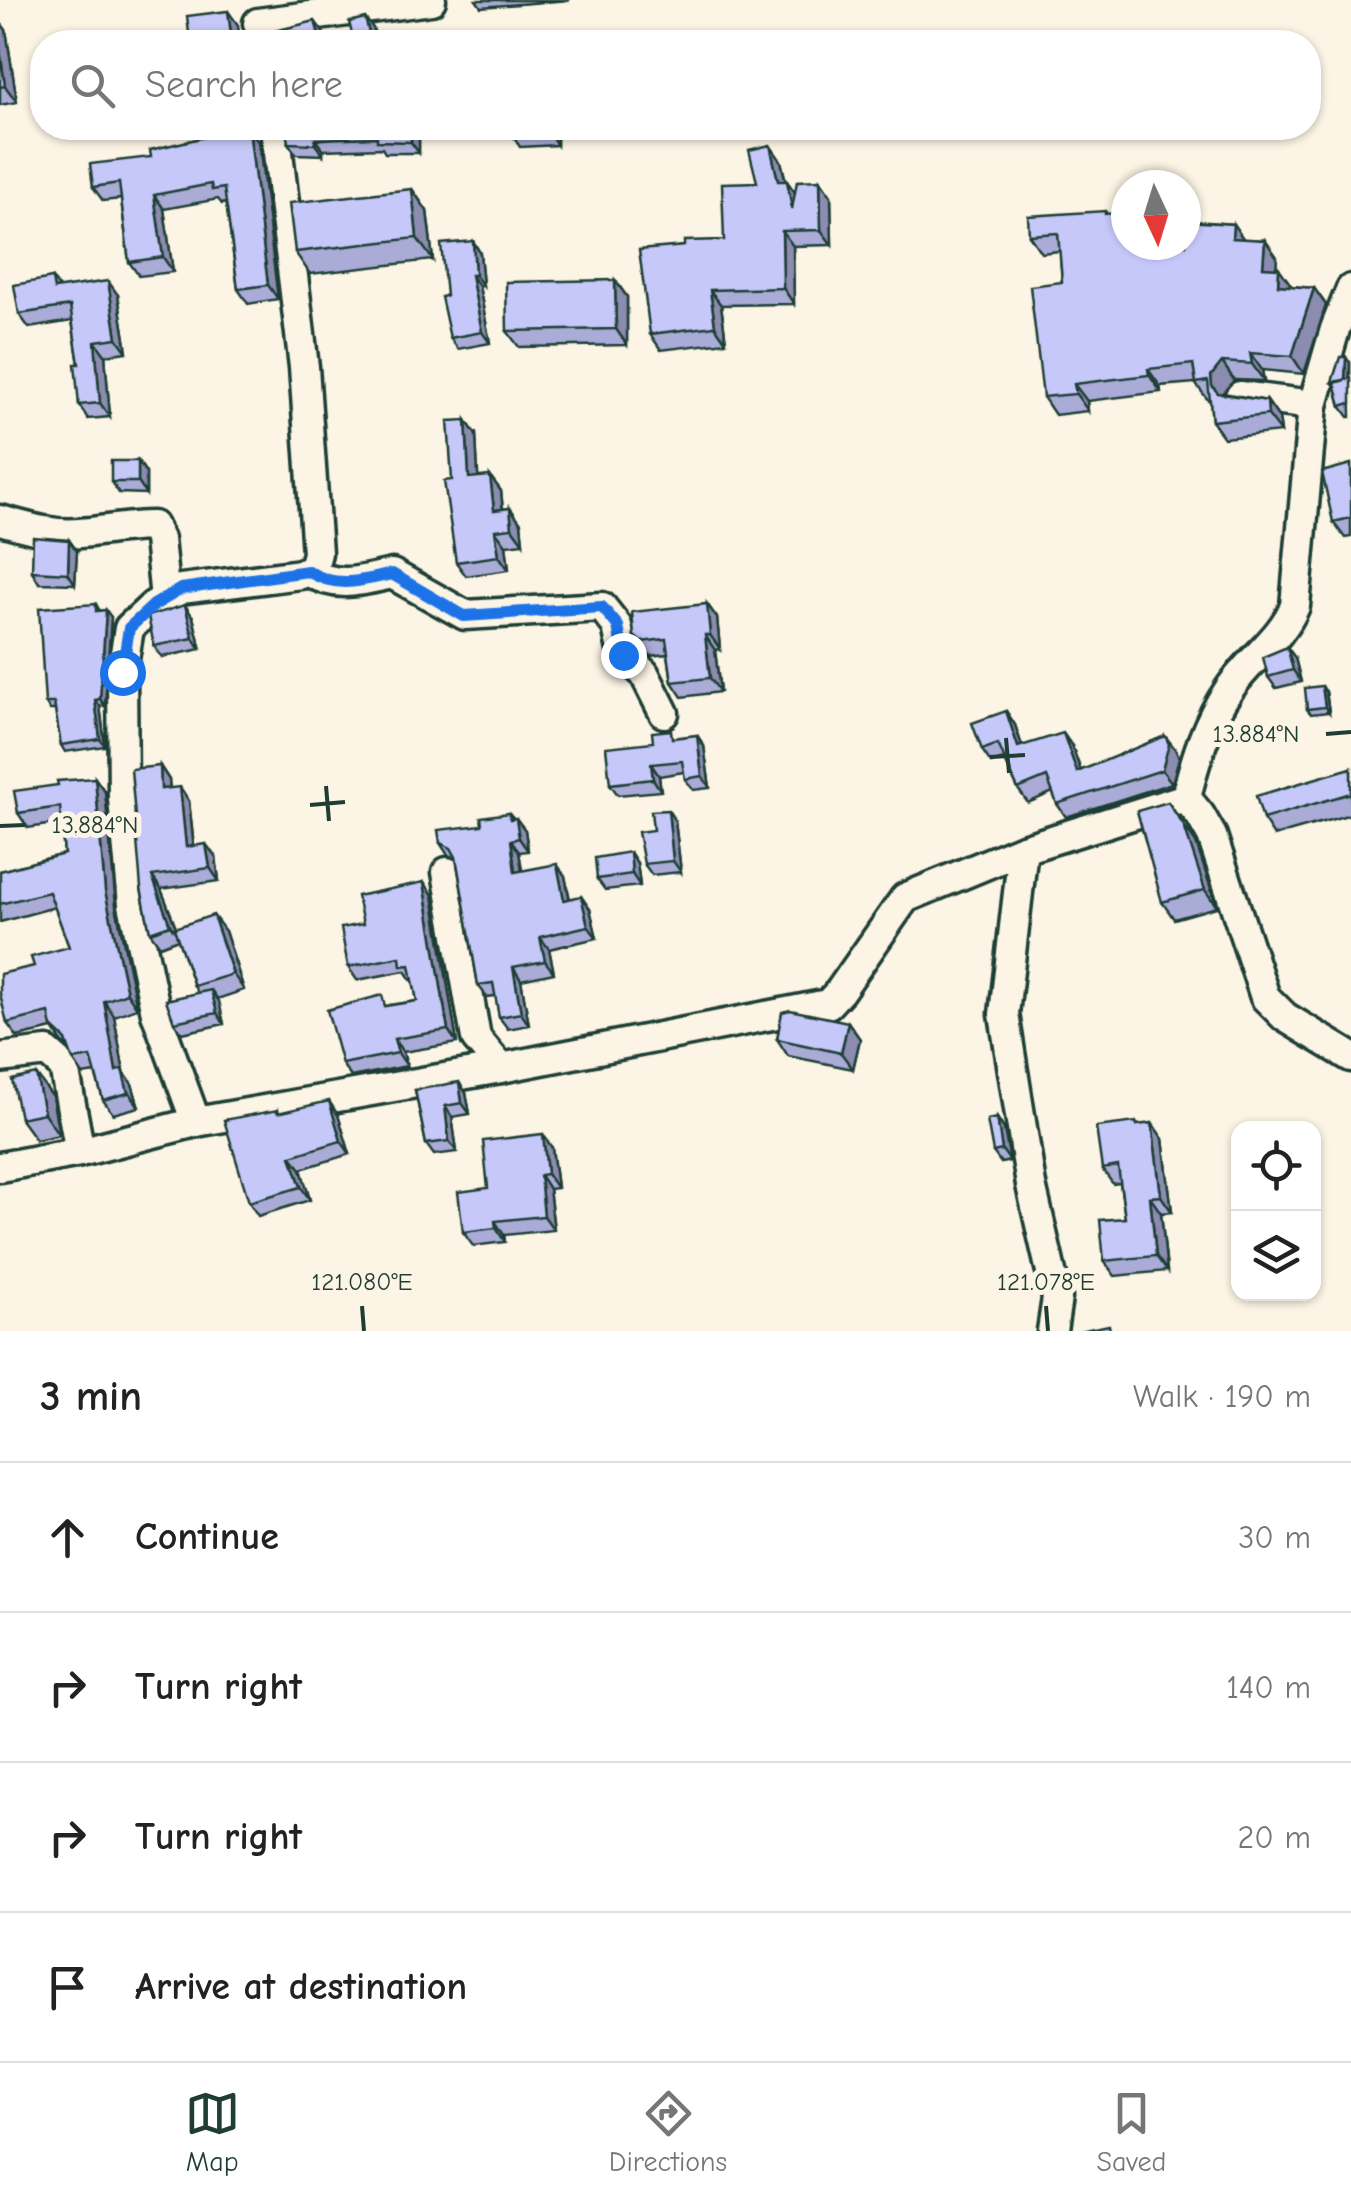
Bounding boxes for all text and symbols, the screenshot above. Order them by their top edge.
search box [30,30,1321,140]
icon: search [65,58,120,113]
text: Search here [145,63,343,107]
north arrow [1111,170,1201,260]
route end [601,633,647,679]
route start [100,650,146,696]
text: 13.884°N [1213,719,1299,748]
text: 13.884°N [52,810,138,839]
map controls [1231,1121,1321,1301]
button: locate [1231,1121,1321,1211]
button: layers [1231,1211,1321,1301]
text: 121.080°E [311,1267,413,1296]
text: 121.078°E [997,1267,1095,1296]
text: 3 min [40,1372,142,1421]
text: Walk · 190 m [1133,1378,1311,1415]
icon: ahead [40,1510,95,1565]
text: Continue [135,1515,279,1559]
text: 30 m [1238,1519,1311,1556]
icon: right [40,1660,95,1715]
text: Turn right [135,1665,302,1709]
text: 140 m [1226,1669,1311,1706]
icon: right [40,1810,95,1865]
text: Turn right [135,1815,302,1859]
text: 20 m [1238,1819,1311,1856]
icon: arrive [40,1960,95,2015]
text: Arrive at destination [135,1965,467,2009]
tab: Map [185,2086,240,2178]
tab: Directions [609,2086,727,2178]
tab: Saved [1096,2086,1166,2178]

